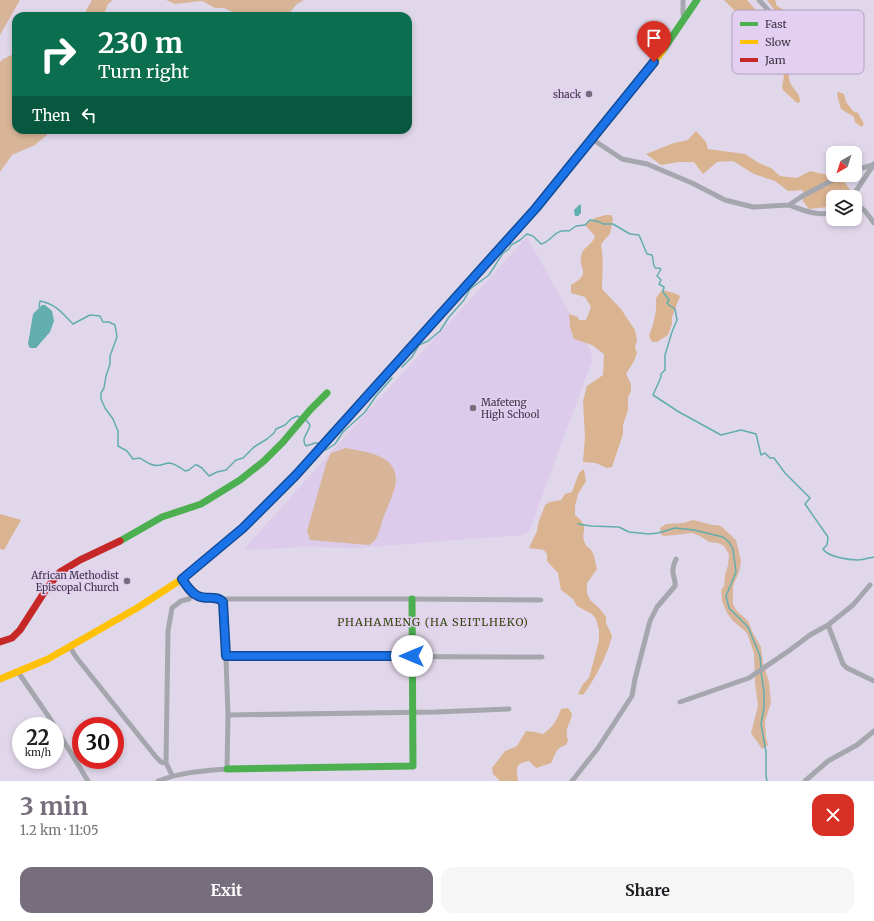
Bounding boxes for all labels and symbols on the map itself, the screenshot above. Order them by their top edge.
legend [732,10,864,74]
text: Fast [765,17,788,31]
pin [637,21,671,62]
text: Slow [765,35,791,49]
text: Jam [764,53,786,67]
place label: shack [553,88,582,101]
marker: shack [584,89,594,99]
north arrow [826,146,862,182]
place label: Mafeteng High School [481,396,540,421]
marker: Mafeteng High School [468,403,478,413]
place label: African Methodist Episcopal Church [30,569,119,594]
marker: African Methodist Episcopal Church [122,576,132,586]
district label: PHAHAMENG (HA SEITLHEKO) [337,615,529,629]
position arrow [391,635,433,677]
speed limit sign: 30 [72,717,124,769]

